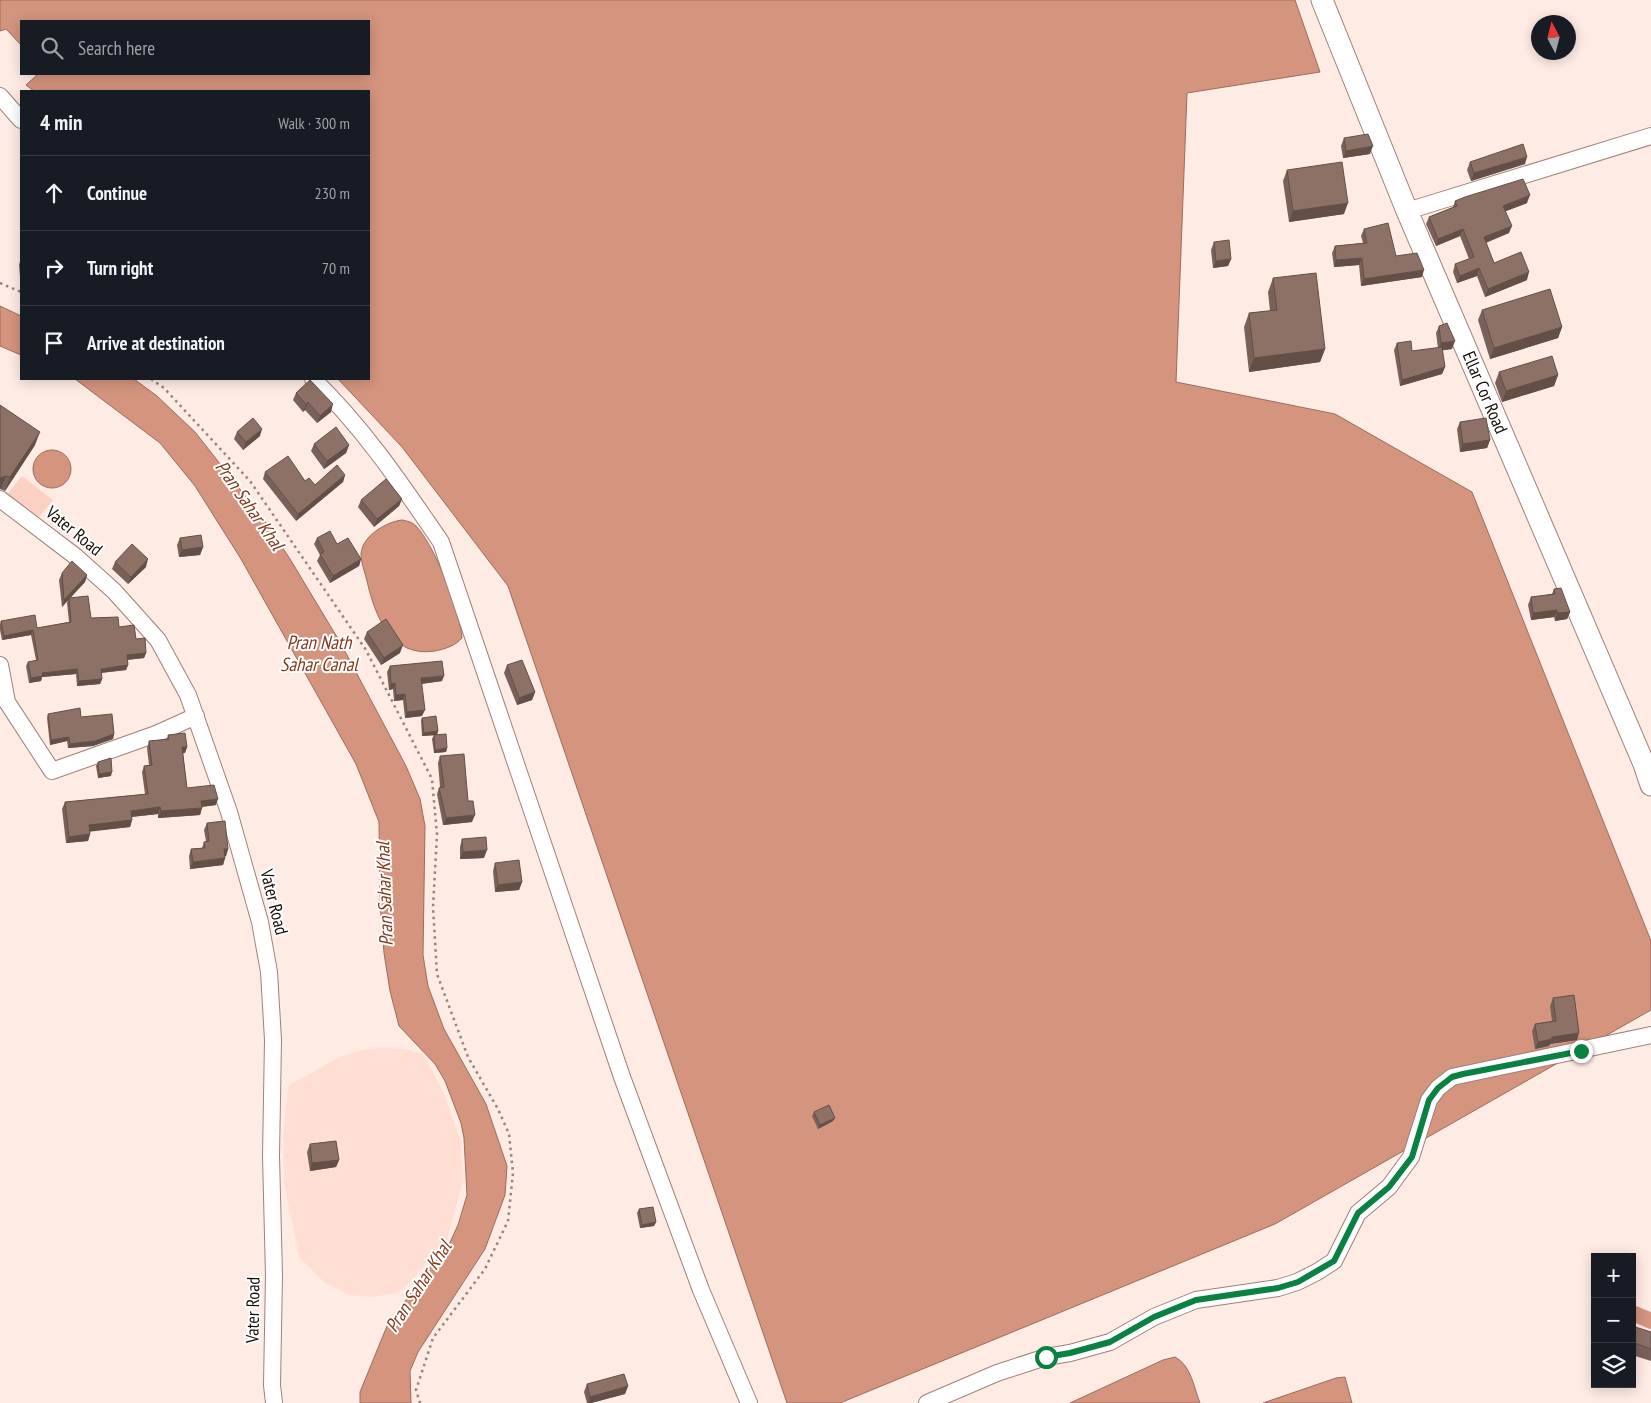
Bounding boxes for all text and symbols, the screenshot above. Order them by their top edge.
north arrow [1531,15,1576,60]
search box [20,20,370,75]
icon: search [38,34,66,62]
text: Search here [78,36,155,60]
text: 4 min [40,109,82,136]
text: Walk · 300 m [278,113,350,133]
icon: ahead [40,179,68,207]
text: Continue [87,181,147,205]
text: 230 m [315,183,350,203]
icon: right [40,254,68,282]
text: Turn right [87,256,153,280]
text: 70 m [322,258,350,278]
icon: arrive [40,329,68,357]
text: Arrive at destination [87,331,225,355]
street label: Ellar Cor Road [1458,348,1513,437]
water label: Pran Sahar Khal [210,456,291,556]
street label: Vater Road [40,500,107,560]
water label: Pran Nath Sahar Canal [280,630,359,676]
water label: Pran Sahar Khal [370,840,398,946]
street label: Vater Road [255,866,294,937]
route end [1570,1040,1593,1063]
water label: Pran Sahar Khal [380,1235,457,1336]
map controls [1591,1253,1636,1388]
button: + [1591,1253,1636,1298]
street label: Vater Road [240,1277,265,1344]
button: − [1591,1298,1636,1343]
button: layers [1591,1343,1636,1388]
route start [1035,1346,1058,1369]

